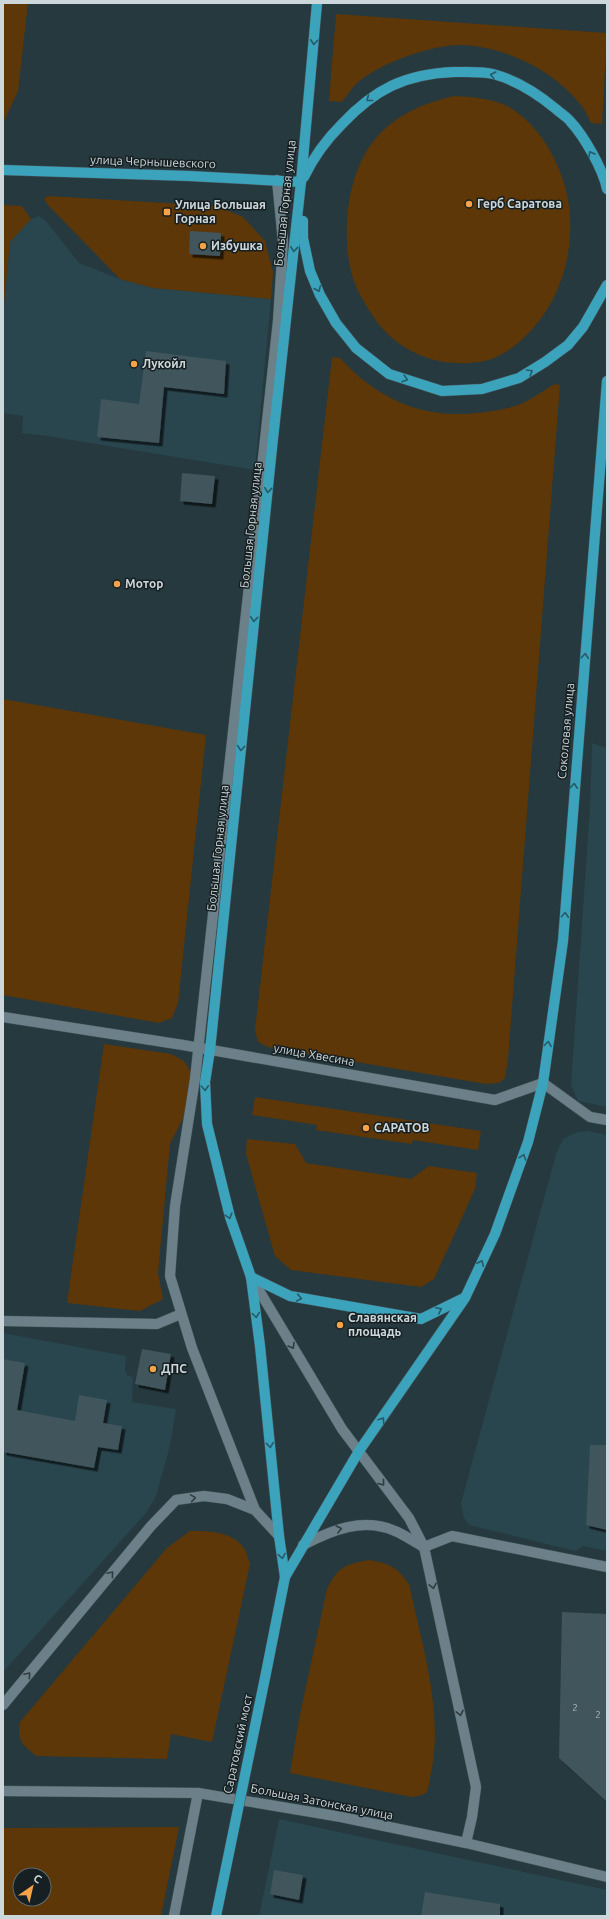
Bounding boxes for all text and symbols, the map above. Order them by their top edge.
one-way arrow [309,39,318,45]
one-way arrow [490,71,497,80]
one-way arrow [366,94,374,101]
street label: Большая Горная улица [271,139,298,267]
one-way arrow [588,151,596,158]
street label: улица Чернышевского [90,153,216,170]
place label: Герб Саратова [477,197,562,210]
place label: Улица Большая Горная [175,198,266,225]
marker: Герб Саратова [464,199,474,209]
marker: Улица Большая Горная [162,207,172,217]
place label: Избушка [211,239,263,252]
marker: Избушка [198,241,208,251]
one-way arrow [290,246,299,252]
one-way arrow [313,285,321,292]
place label: Лукойл [142,357,186,370]
marker: Лукойл [129,359,139,369]
one-way arrow [526,369,533,376]
one-way arrow [402,374,409,383]
street label: Большая Горная улица [237,461,264,589]
one-way arrow [263,487,272,493]
place label: Мотор [125,577,163,590]
marker: Мотор [112,579,122,589]
one-way arrow [250,616,259,622]
one-way arrow [580,653,589,659]
street label: Соколовая улица [555,682,576,779]
one-way arrow [237,745,246,751]
one-way arrow [570,783,579,789]
street label: Большая Горная улица [204,784,231,912]
one-way arrow [560,912,569,918]
street label: улица Хвесина [273,1041,356,1068]
one-way arrow [543,1041,552,1047]
one-way arrow [201,1085,209,1091]
place label: САРАТОВ [374,1121,429,1134]
marker: САРАТОВ [361,1123,371,1133]
one-way arrow [518,1153,527,1160]
one-way arrow [225,1212,233,1219]
one-way arrow [476,1259,484,1267]
one-way arrow [296,1293,302,1301]
one-way arrow [435,1307,443,1315]
place label: Славянская площадь [348,1311,417,1338]
one-way arrow [251,1312,260,1318]
marker: Славянская площадь [335,1320,345,1330]
one-way arrow [288,1342,295,1349]
place label: ДПС [161,1362,187,1375]
marker: ДПС [148,1364,158,1374]
one-way arrow [377,1417,385,1424]
one-way arrow [266,1442,275,1448]
one-way arrow [377,1478,384,1485]
one-way arrow [190,1494,196,1503]
one-way arrow [335,1525,342,1534]
one-way arrow [277,1553,286,1559]
one-way arrow [106,1572,113,1579]
one-way arrow [428,1582,436,1589]
one-way arrow [23,1672,30,1679]
street label: Саратовский мост [221,1692,255,1795]
house number: 2 [572,1702,578,1713]
one-way arrow [456,1709,464,1716]
house number: 2 [595,1709,601,1720]
street label: Большая Затонская улица [250,1781,394,1822]
north arrow [12,1867,52,1907]
text: С [31,1872,44,1886]

